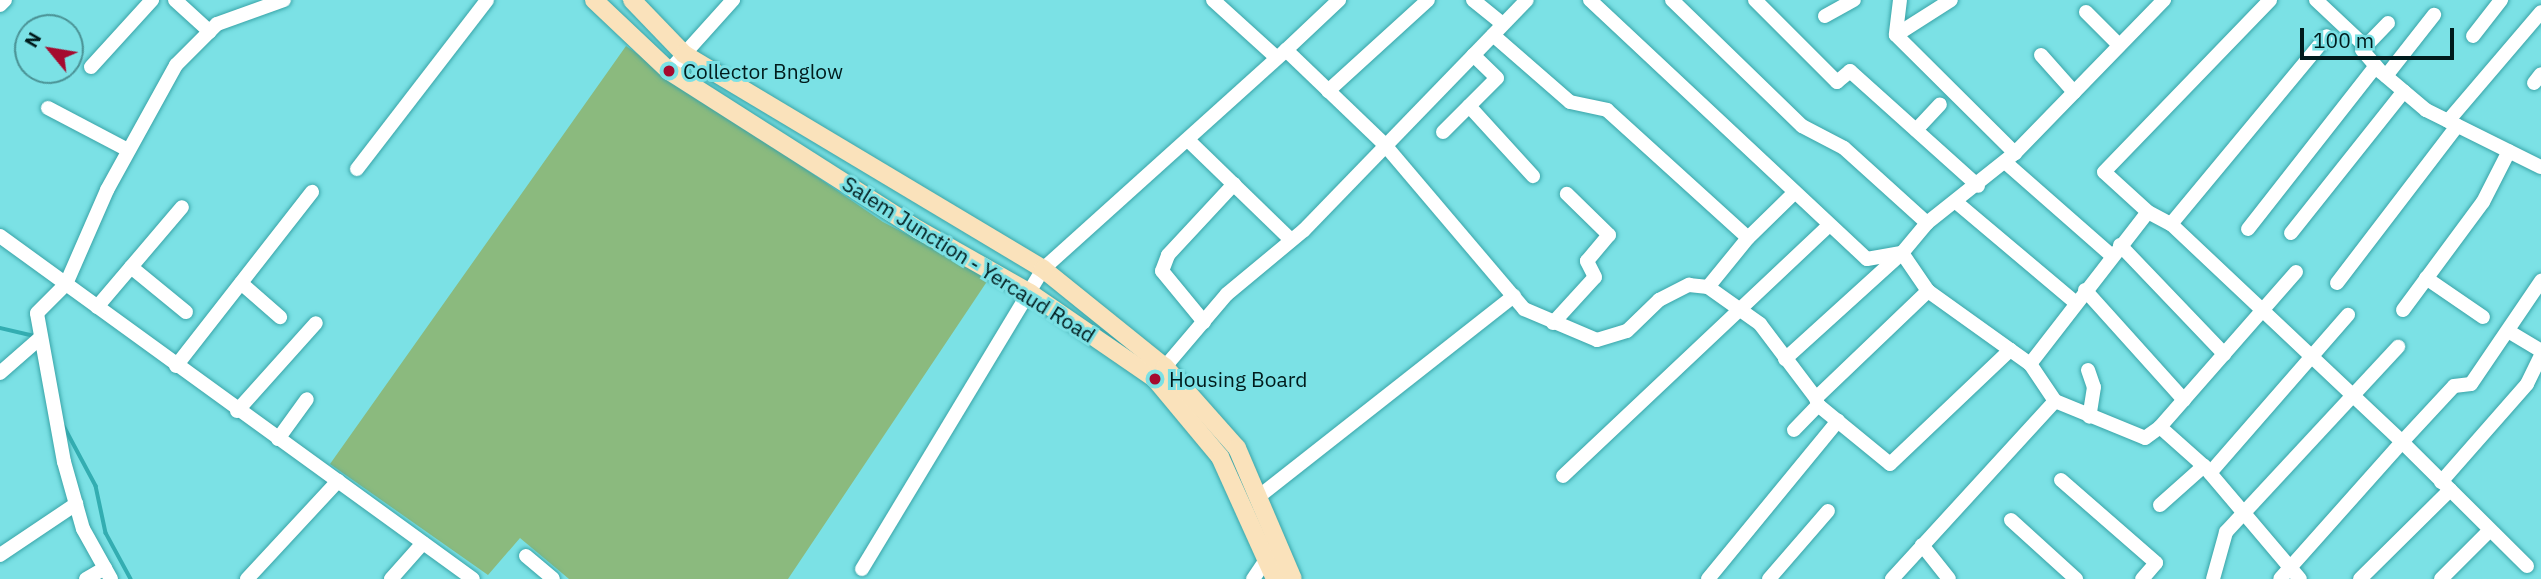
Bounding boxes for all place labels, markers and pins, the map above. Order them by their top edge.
place label: Collector Bnglow [683,58,843,84]
marker: Collector Bnglow [661,63,677,79]
place label: Housing Board [1169,366,1307,392]
marker: Housing Board [1147,371,1163,387]

